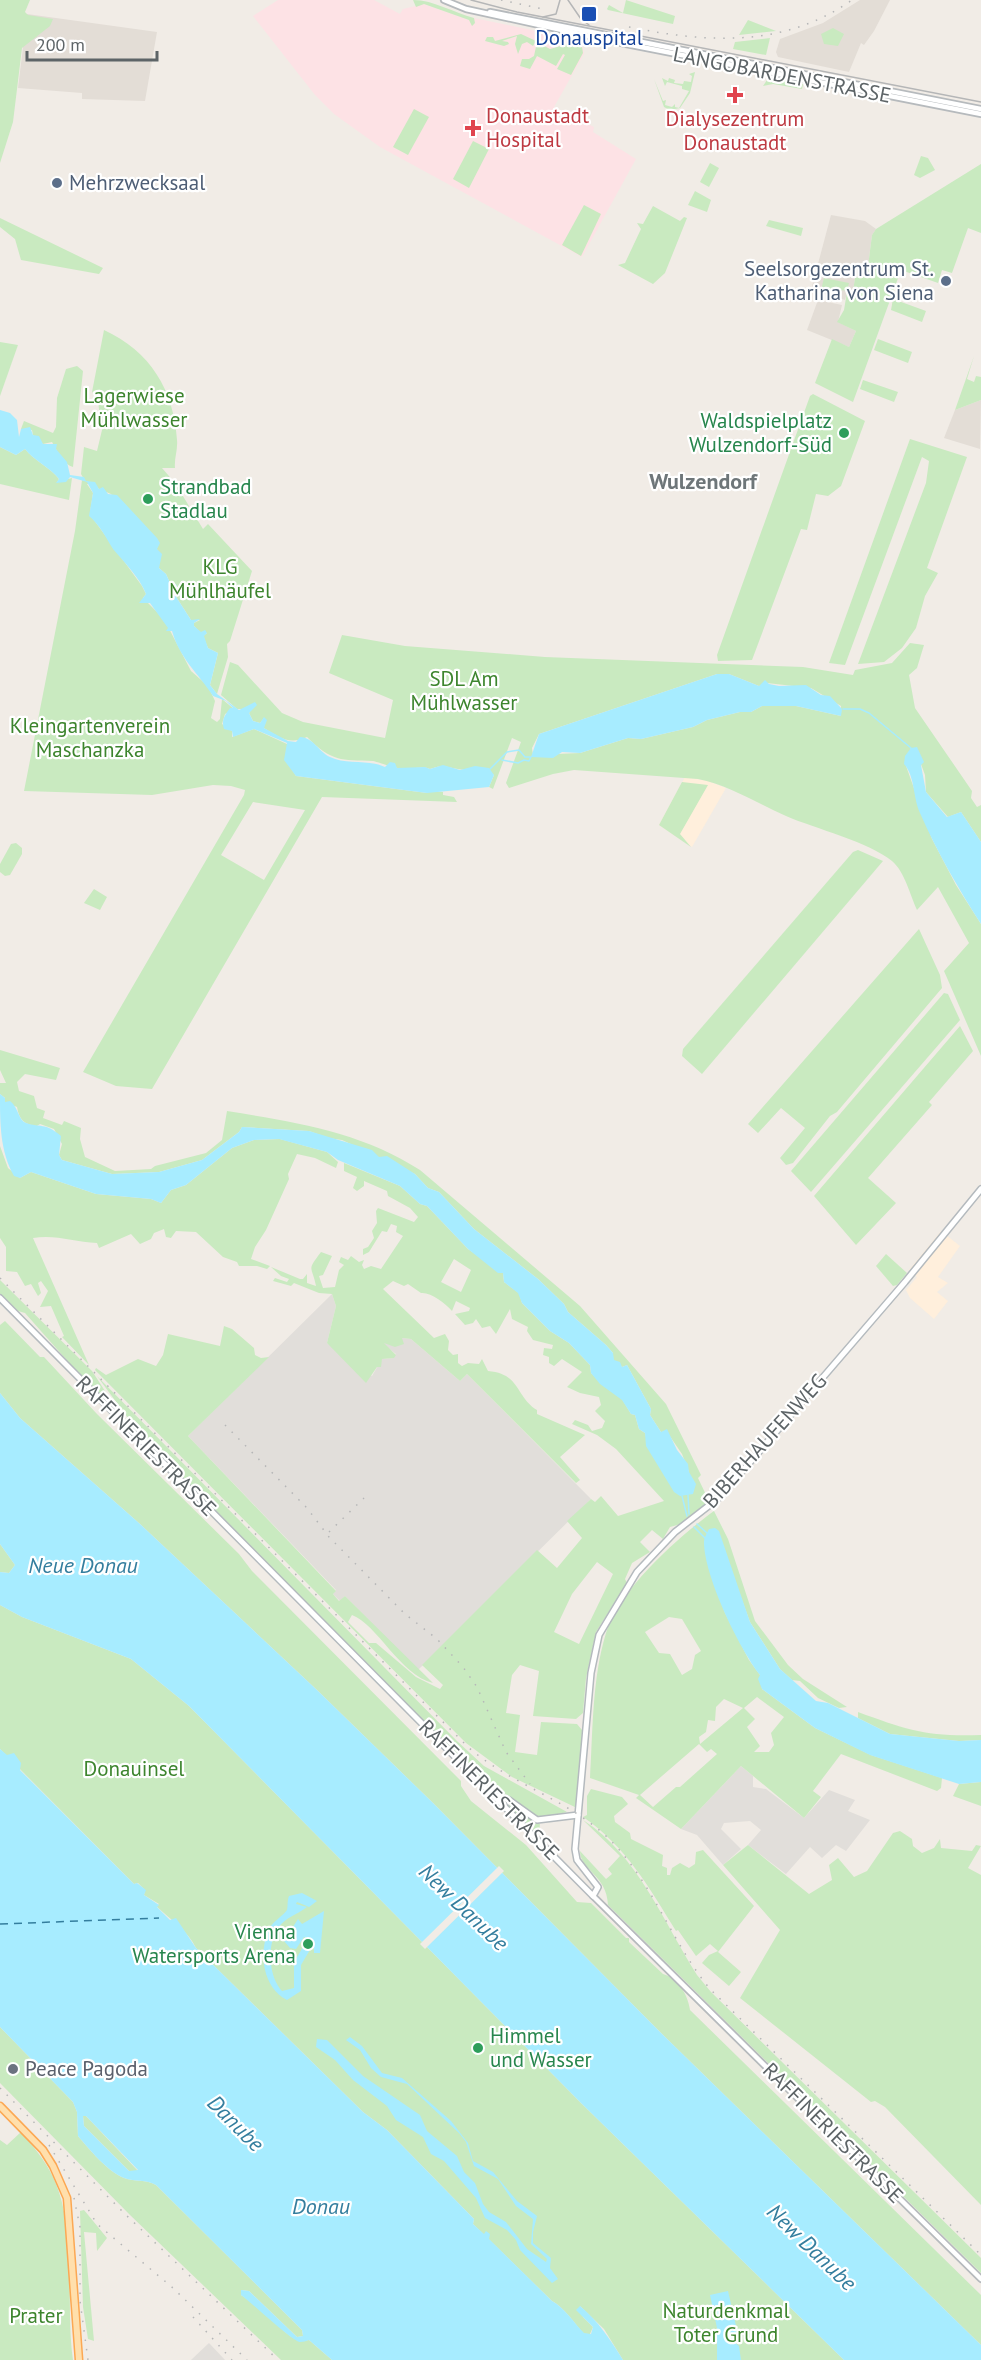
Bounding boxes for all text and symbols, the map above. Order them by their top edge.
marker: Donauspital [580,5,598,23]
scale bar [27,24,158,62]
place label: Donauspital [535,24,643,51]
text: 200 m [36,33,85,56]
street label: LANGOBARDENSTRASSE [671,40,893,109]
marker: Dialysezentrum Donaustadt [726,86,744,104]
place label: Donaustadt Hospital [486,102,589,153]
place label: Dialysezentrum Donaustadt [666,105,804,156]
marker: Donaustadt Hospital [464,119,482,137]
place label: Mehrzwecksaal [69,169,205,196]
marker: Mehrzwecksaal [50,176,64,190]
place label: Seelsorgezentrum St. Katharina von Siena [744,255,934,306]
marker: Seelsorgezentrum St. Katharina von Siena [939,274,953,288]
park label: Lagerwiese Mühlwasser [81,382,187,433]
place label: Waldspielplatz Wulzendorf-Süd [689,407,832,458]
marker: Waldspielplatz Wulzendorf-Süd [837,426,851,440]
district label: Wulzendorf [649,467,759,495]
place label: Strandbad Stadlau [160,473,252,524]
marker: Strandbad Stadlau [141,492,155,506]
park label: KLG Mühlhäufel [169,553,271,604]
park label: SDL Am Mühlwasser [411,665,517,716]
park label: Kleingartenverein Maschanzka [10,712,170,763]
street label: BIBERHAUFENWEG [697,1368,832,1514]
street label: RAFFINERIESTRASSE [70,1370,222,1522]
water label: Neue Donau [28,1551,138,1579]
street label: RAFFINERIESTRASSE [413,1714,565,1866]
park label: Donauinsel [84,1755,184,1782]
water label: New Danube [413,1857,515,1957]
place label: Vienna Watersports Arena [132,1918,296,1969]
marker: Vienna Watersports Arena [301,1937,315,1951]
place label: Himmel und Wasser [490,2022,592,2073]
marker: Himmel und Wasser [471,2041,485,2055]
place label: Peace Pagoda [25,2055,148,2082]
street label: RAFFINERIESTRASSE [757,2057,909,2209]
marker: Peace Pagoda [6,2062,20,2076]
water label: Danube [202,2089,271,2158]
water label: Donau [292,2192,350,2220]
water label: New Danube [761,2197,863,2297]
park label: Naturdenkmal Toter Grund [662,2297,790,2348]
park label: Prater [9,2302,63,2329]

